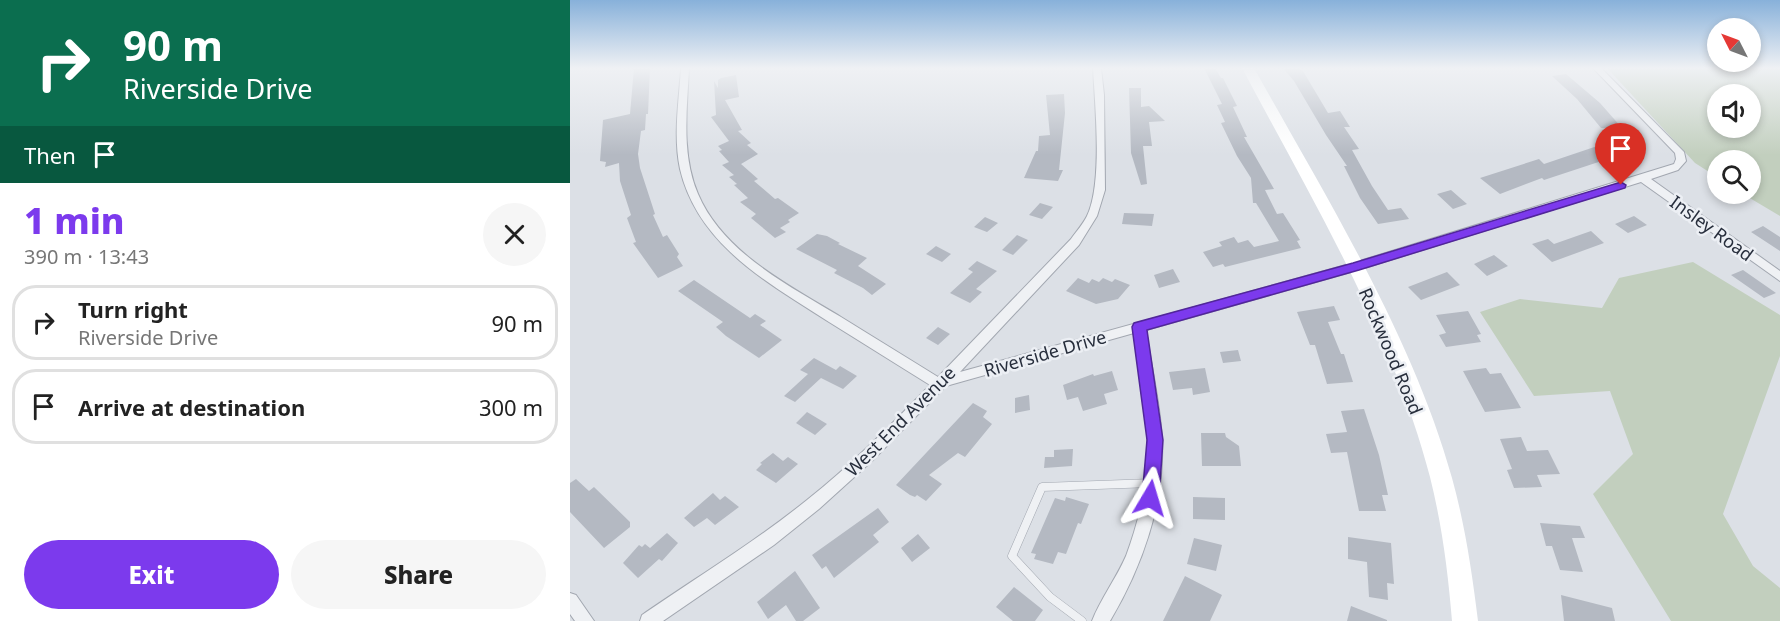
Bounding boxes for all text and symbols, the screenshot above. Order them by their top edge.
text: 90 m [123,16,223,73]
north arrow [1707,18,1761,72]
map controls [1707,18,1761,204]
icon: right [24,24,102,102]
text: Riverside Drive [123,70,312,107]
button: sound [1707,84,1761,138]
pin [1595,123,1646,185]
icon: arrive [1604,132,1637,165]
icon: arrive [88,138,121,171]
text: Then [24,140,76,170]
button: search [1707,150,1761,204]
street label: Insley Road [1666,190,1758,266]
text: 1 min [24,196,125,245]
button: close [483,203,546,266]
text: 390 m · 13:43 [24,243,149,270]
street label: Rockwood Road [1354,284,1428,418]
text: Turn right [78,294,188,324]
icon: right [27,306,60,339]
text: 90 m [492,308,543,338]
text: Riverside Drive [78,324,218,351]
street label: Riverside Drive [981,324,1109,382]
street label: West End Avenue [840,361,960,481]
icon: arrive [27,390,60,423]
text: Arrive at destination [78,392,305,422]
text: 300 m [479,392,543,422]
position arrow [1118,466,1182,530]
button: Exit [24,540,279,609]
button: Share [291,540,546,609]

